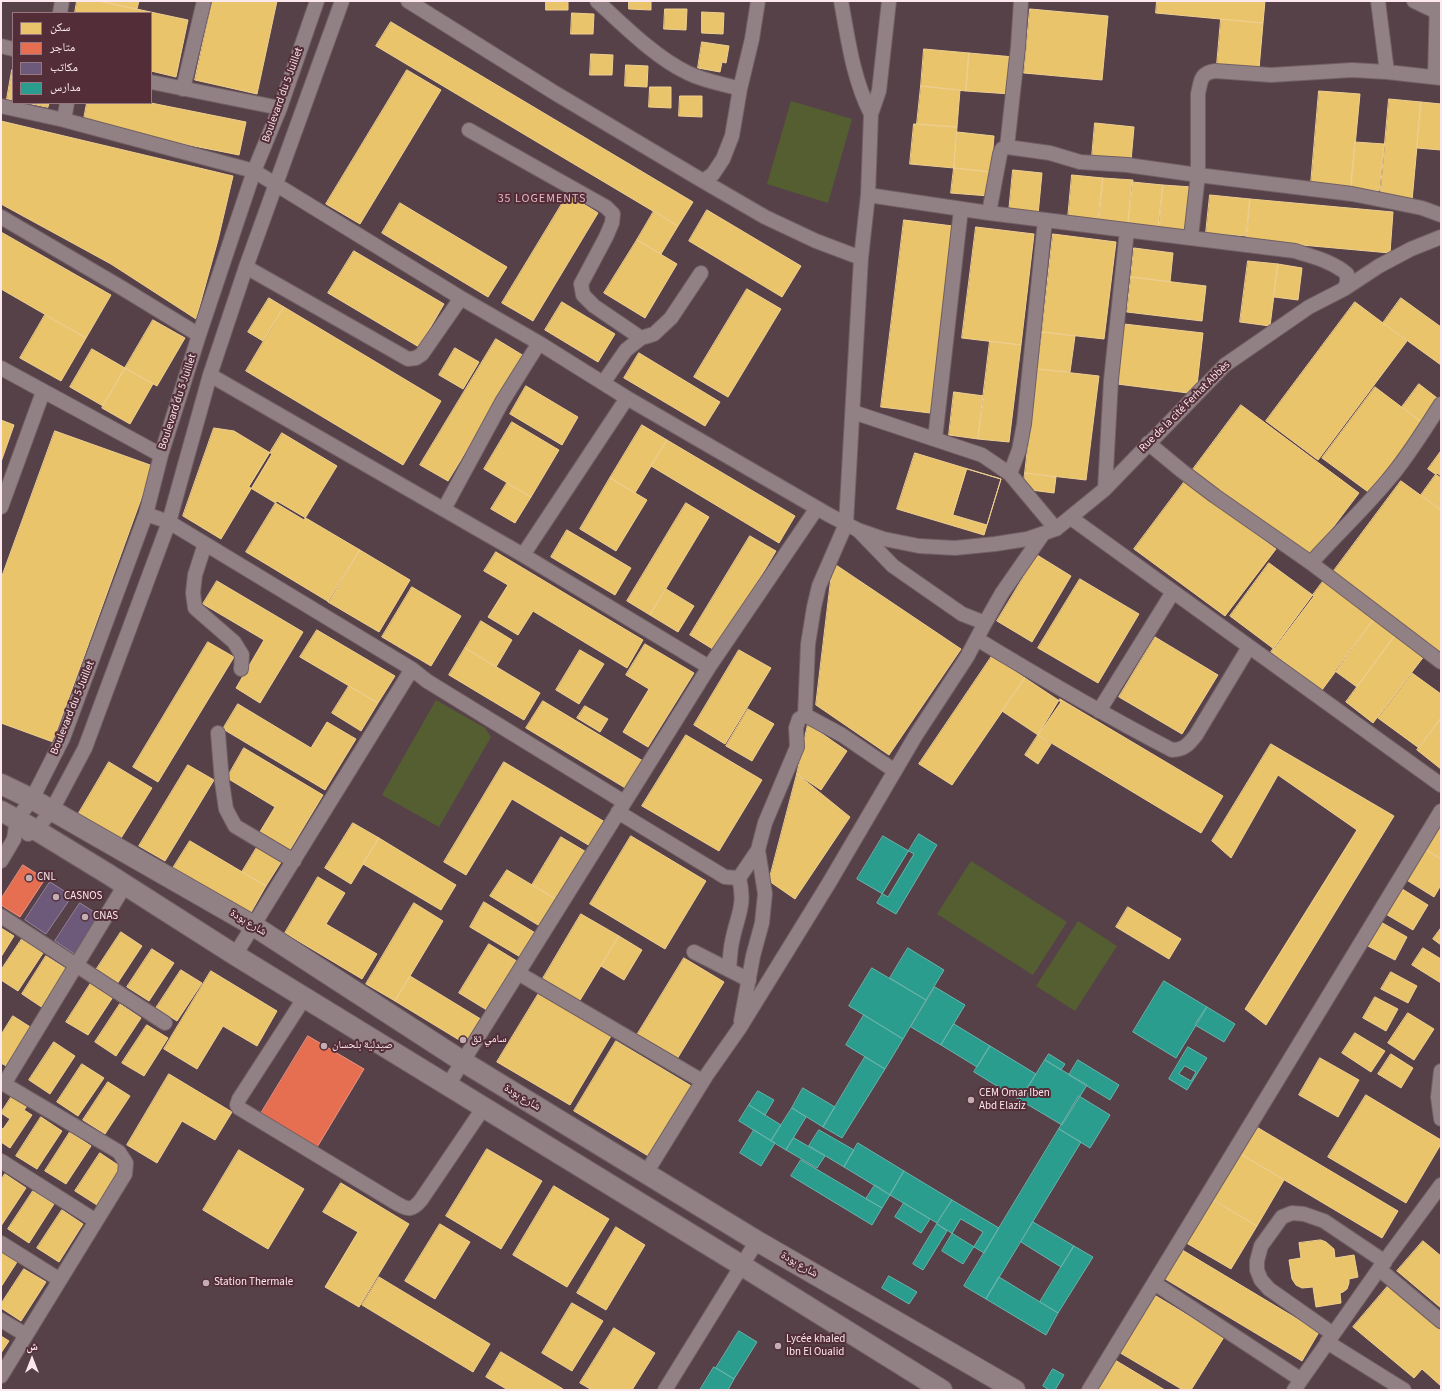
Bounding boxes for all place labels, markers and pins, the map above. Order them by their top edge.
place label: CNL [37,871,56,885]
marker: CNL [24,873,34,883]
place label: CASNOS [64,890,102,904]
marker: CASNOS [51,892,61,902]
place label: CNAS [93,910,118,924]
marker: CNAS [80,912,90,922]
place label: سامي تق [471,1033,507,1047]
marker: سامي تق [458,1035,468,1045]
place label: صيدلية بلحسان [332,1039,393,1053]
marker: صيدلية بلحسان [319,1041,329,1051]
place label: CEM Omar Iben Abd Elaziz [979,1087,1050,1113]
marker: CEM Omar Iben Abd Elaziz [966,1095,976,1105]
place label: Station Thermale [214,1276,293,1290]
marker: Station Thermale [201,1278,211,1288]
place label: Lycée khaled Ibn El Oualid [786,1333,845,1359]
marker: Lycée khaled Ibn El Oualid [773,1341,783,1351]

